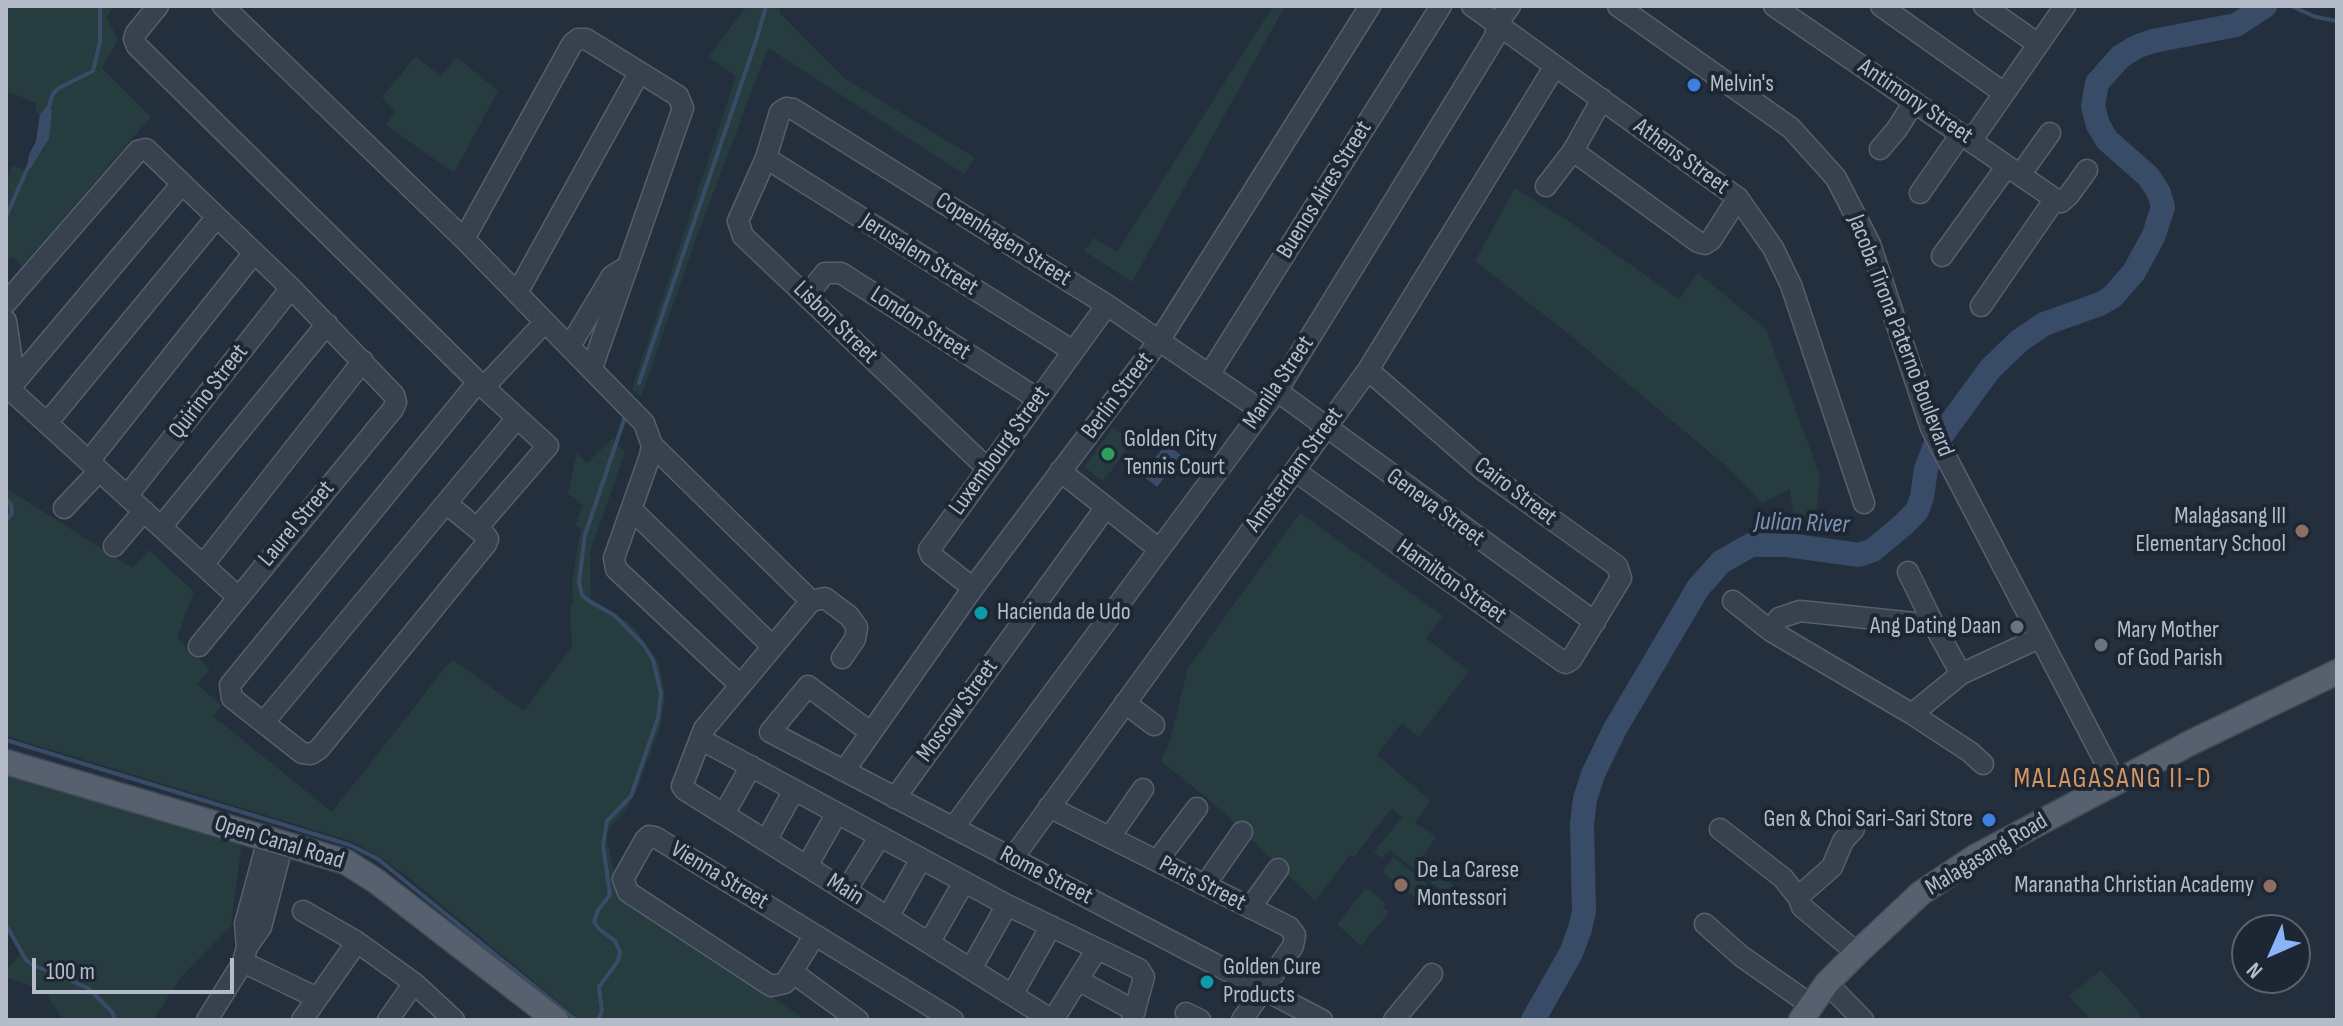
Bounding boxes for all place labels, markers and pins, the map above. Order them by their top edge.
place label: Melvin's [1710,71,1774,99]
marker: Melvin's [1685,76,1703,94]
place label: Golden City Tennis Court [1124,426,1225,482]
marker: Golden City Tennis Court [1099,445,1117,463]
place label: Malagasang III Elementary School [2135,503,2286,559]
marker: Malagasang III Elementary School [2293,522,2311,540]
place label: Hacienda de Udo [997,599,1131,627]
marker: Hacienda de Udo [972,604,990,622]
place label: Ang Dating Daan [1870,613,2001,641]
place label: Mary Mother of God Parish [2117,617,2223,673]
marker: Ang Dating Daan [2008,618,2026,636]
marker: Mary Mother of God Parish [2092,636,2110,654]
place label: Gen & Choi Sari-Sari Store [1763,806,1973,834]
marker: Gen & Choi Sari-Sari Store [1980,811,1998,829]
place label: De La Carese Montessori [1417,857,1519,913]
place label: Maranatha Christian Academy [2014,872,2254,900]
marker: De La Carese Montessori [1392,876,1410,894]
marker: Maranatha Christian Academy [2261,877,2279,895]
place label: Golden Cure Products [1223,954,1321,1010]
marker: Golden Cure Products [1198,973,1216,991]

